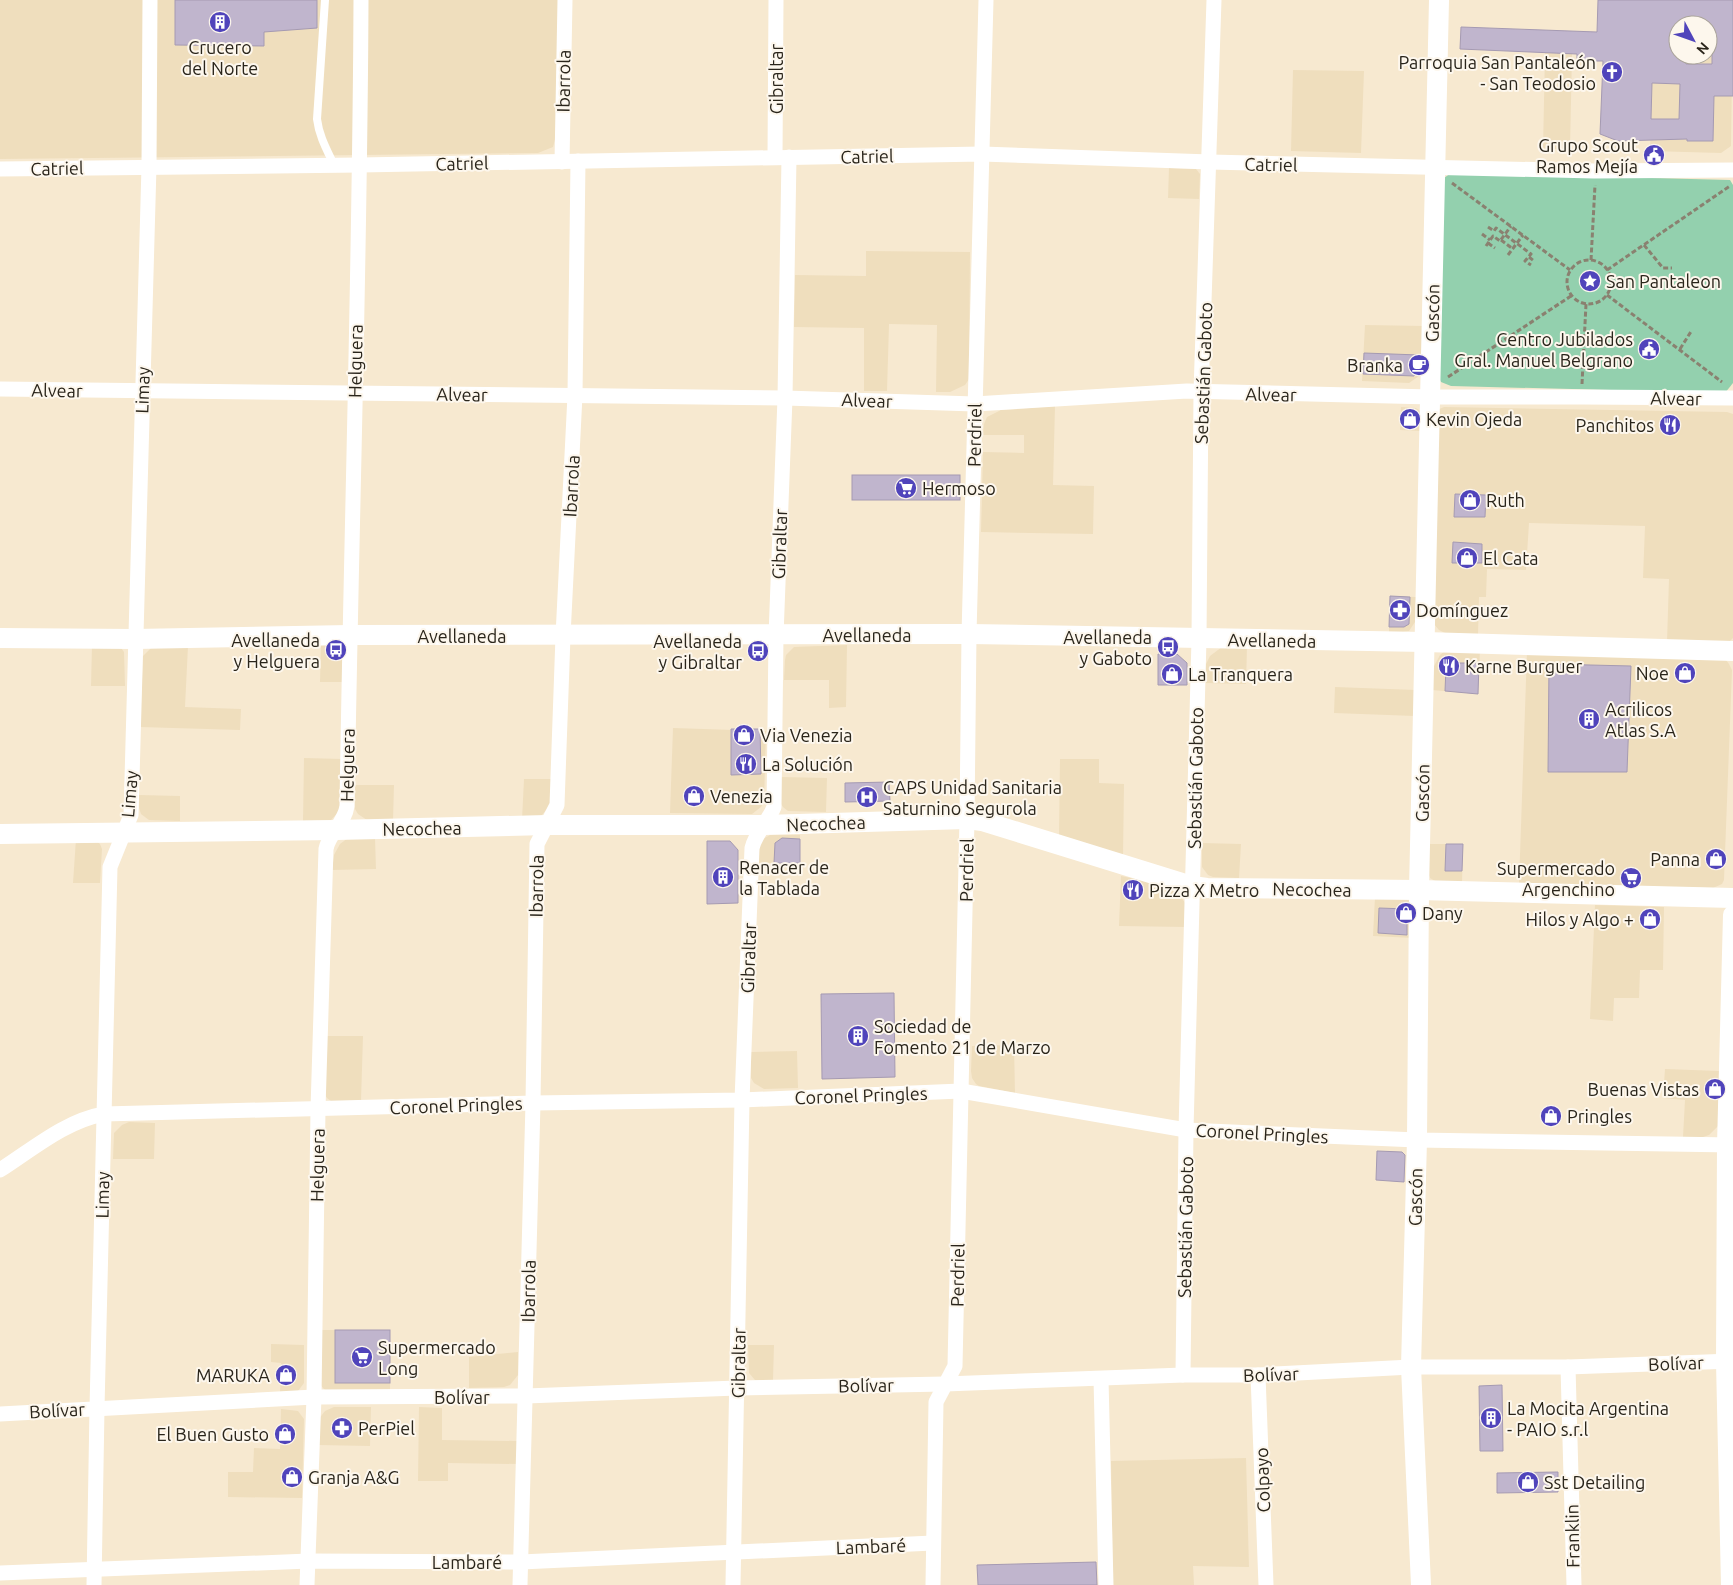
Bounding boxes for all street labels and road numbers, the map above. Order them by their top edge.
street label: Gibraltar [766,43,786,114]
street label: Ibarrola [552,50,574,112]
street label: Catriel [840,146,894,166]
street label: Catriel [435,153,489,173]
street label: Catriel [1244,154,1298,174]
street label: Catriel [30,158,84,178]
street label: Gascón [1421,284,1443,342]
street label: Sebastián Gaboto [1191,302,1215,444]
street label: Helguera [344,324,366,398]
street label: Limay [131,366,153,414]
street label: Alvear [31,380,83,400]
street label: Alvear [436,384,488,404]
street label: Alvear [1245,384,1297,404]
street label: Alvear [1650,388,1702,408]
street label: Alvear [841,389,893,411]
street label: Perdriel [963,403,985,467]
street label: Ibarrola [559,454,583,518]
street label: Gibraltar [768,508,790,580]
street label: Avellaneda [823,625,911,645]
street label: Avellaneda [418,626,506,646]
street label: Avellaneda [1227,629,1317,651]
street label: Sebastián Gaboto [1184,707,1206,849]
street label: Helguera [336,728,358,802]
street label: Gascón [1411,764,1433,822]
street label: Limay [117,769,141,818]
street label: Necochea [786,812,866,834]
street label: Necochea [382,817,462,839]
street label: Perdriel [955,838,977,902]
street label: Ibarrola [525,855,547,917]
street label: Necochea [1272,878,1352,900]
street label: Gibraltar [737,922,759,994]
street label: Coronel Pringles [794,1083,928,1107]
street label: Coronel Pringles [389,1093,523,1117]
street label: Coronel Pringles [1195,1120,1329,1146]
street label: Helguera [306,1128,328,1202]
street label: Sebastián Gaboto [1174,1156,1196,1298]
street label: Gascón [1404,1168,1426,1226]
street label: Limay [92,1171,112,1219]
street label: Perdriel [946,1243,968,1307]
street label: Ibarrola [517,1260,539,1322]
street label: Gibraltar [727,1327,749,1399]
street label: Bolívar [1648,1352,1704,1374]
street label: Bolívar [1243,1363,1299,1385]
street label: Bolívar [838,1375,894,1395]
street label: Bolívar [434,1387,490,1407]
street label: Bolívar [29,1399,86,1421]
street label: Colpayo [1251,1447,1273,1513]
street label: Franklin [1561,1504,1583,1568]
street label: Lambaré [835,1535,907,1557]
street label: Lambaré [432,1552,502,1572]

